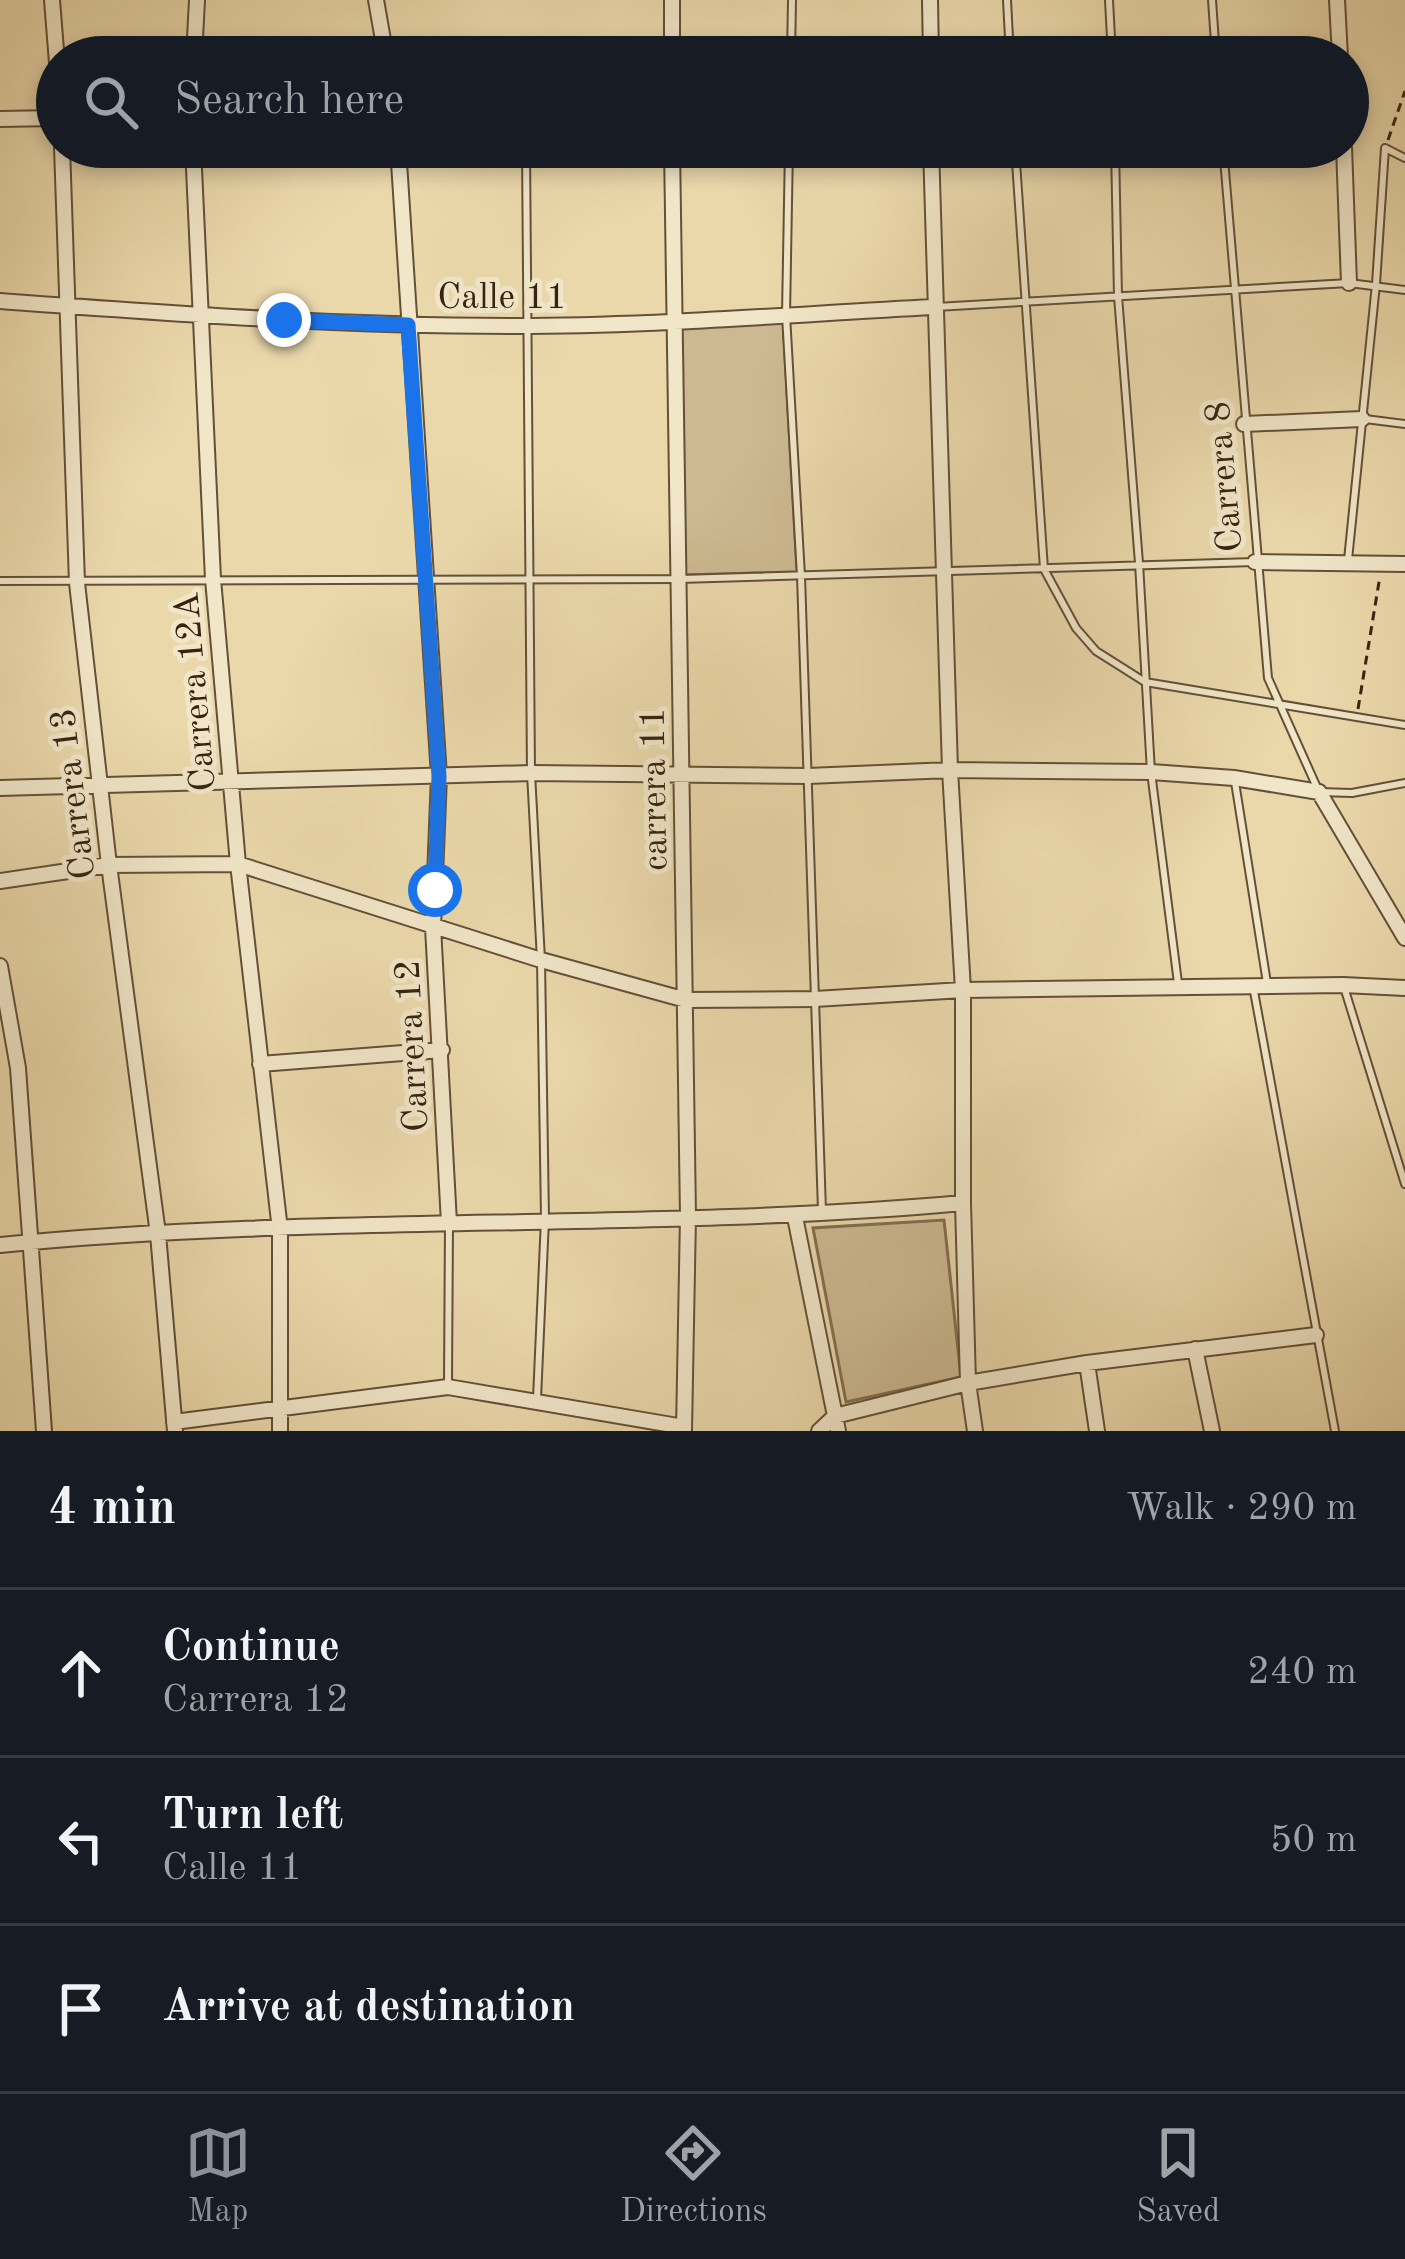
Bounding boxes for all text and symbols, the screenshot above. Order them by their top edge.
search box [36,36,1369,168]
icon: search [78,69,144,135]
text: Search here [174,79,404,124]
street label: Calle 11 [437,281,567,317]
route end [257,293,311,347]
street label: Carrera 8 [1201,400,1251,554]
street label: Carrera 12A [170,591,224,793]
street label: Carrera 13 [47,706,103,881]
street label: carrera 11 [637,707,675,871]
route start [408,863,462,917]
street label: Carrera 12 [392,959,436,1133]
text: 4 min [48,1484,176,1535]
text: Walk · 290 m [1126,1489,1357,1528]
text: Continue [162,1626,340,1671]
icon: ahead [48,1640,114,1706]
text: 240 m [1247,1653,1357,1692]
text: Carrera 12 [162,1681,349,1720]
text: Turn left [162,1794,343,1839]
icon: left [48,1808,114,1874]
text: 50 m [1270,1821,1357,1860]
text: Calle 11 [162,1849,303,1888]
icon: arrive [48,1976,114,2042]
text: Arrive at destination [162,1986,575,2031]
tab: Map [185,2120,251,2233]
tab: Directions [620,2120,767,2233]
tab: Saved [1136,2120,1220,2233]

